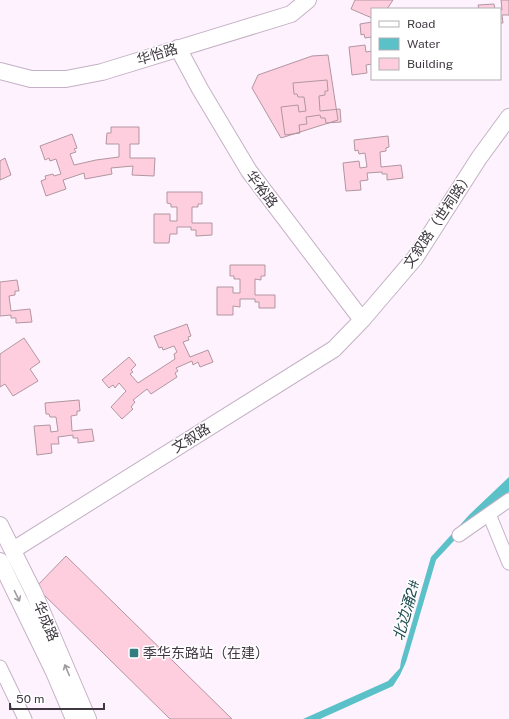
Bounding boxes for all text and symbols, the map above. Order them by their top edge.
legend [371,8,501,80]
text: Road [407,17,435,31]
text: Water [407,37,441,51]
street label: 华怡路 [135,40,179,68]
text: Building [407,57,453,71]
street label: 华裕路 [243,167,281,211]
street label: 文叙路（世祠路） [400,169,476,271]
street label: 文叙路 [169,420,213,456]
water label: 北边涌2# [389,577,423,642]
one-way arrow [14,590,21,602]
street label: 华成路 [30,599,62,643]
place label: 季华东路站（在建） [143,645,269,661]
marker: 季华东路站（在建） [128,647,140,659]
one-way arrow [63,665,71,677]
scale bar [10,685,104,711]
text: 50 m [16,692,44,706]

